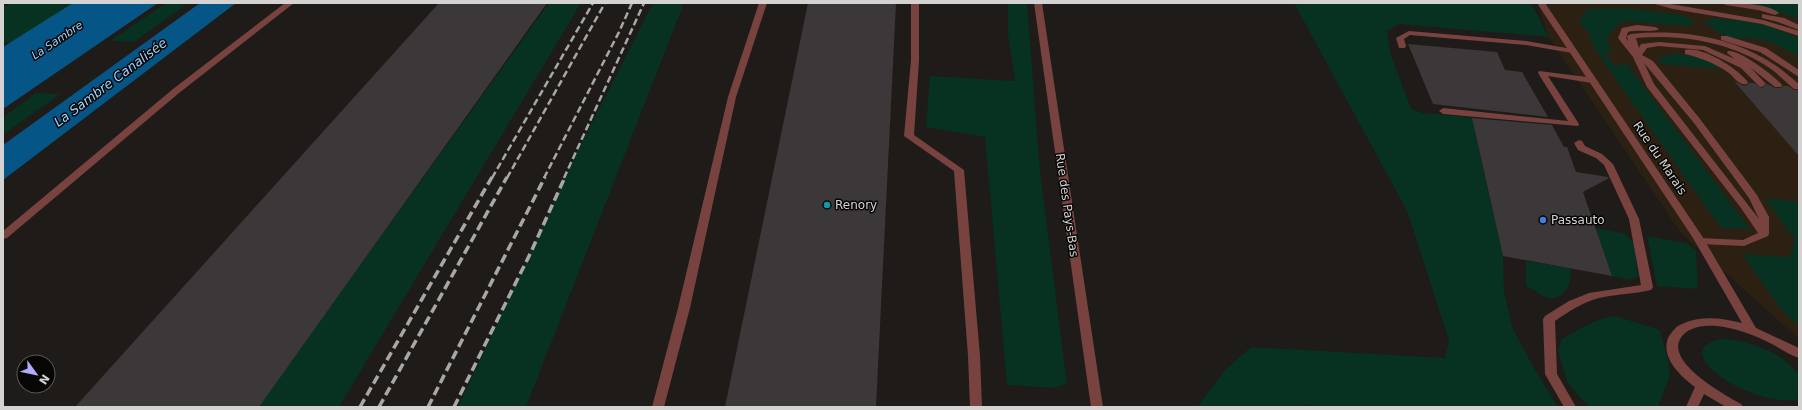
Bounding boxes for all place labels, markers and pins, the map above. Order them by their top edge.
place label: Renory [835,198,877,212]
marker: Renory [822,200,832,210]
place label: Passauto [1551,213,1605,227]
marker: Passauto [1538,215,1548,225]

